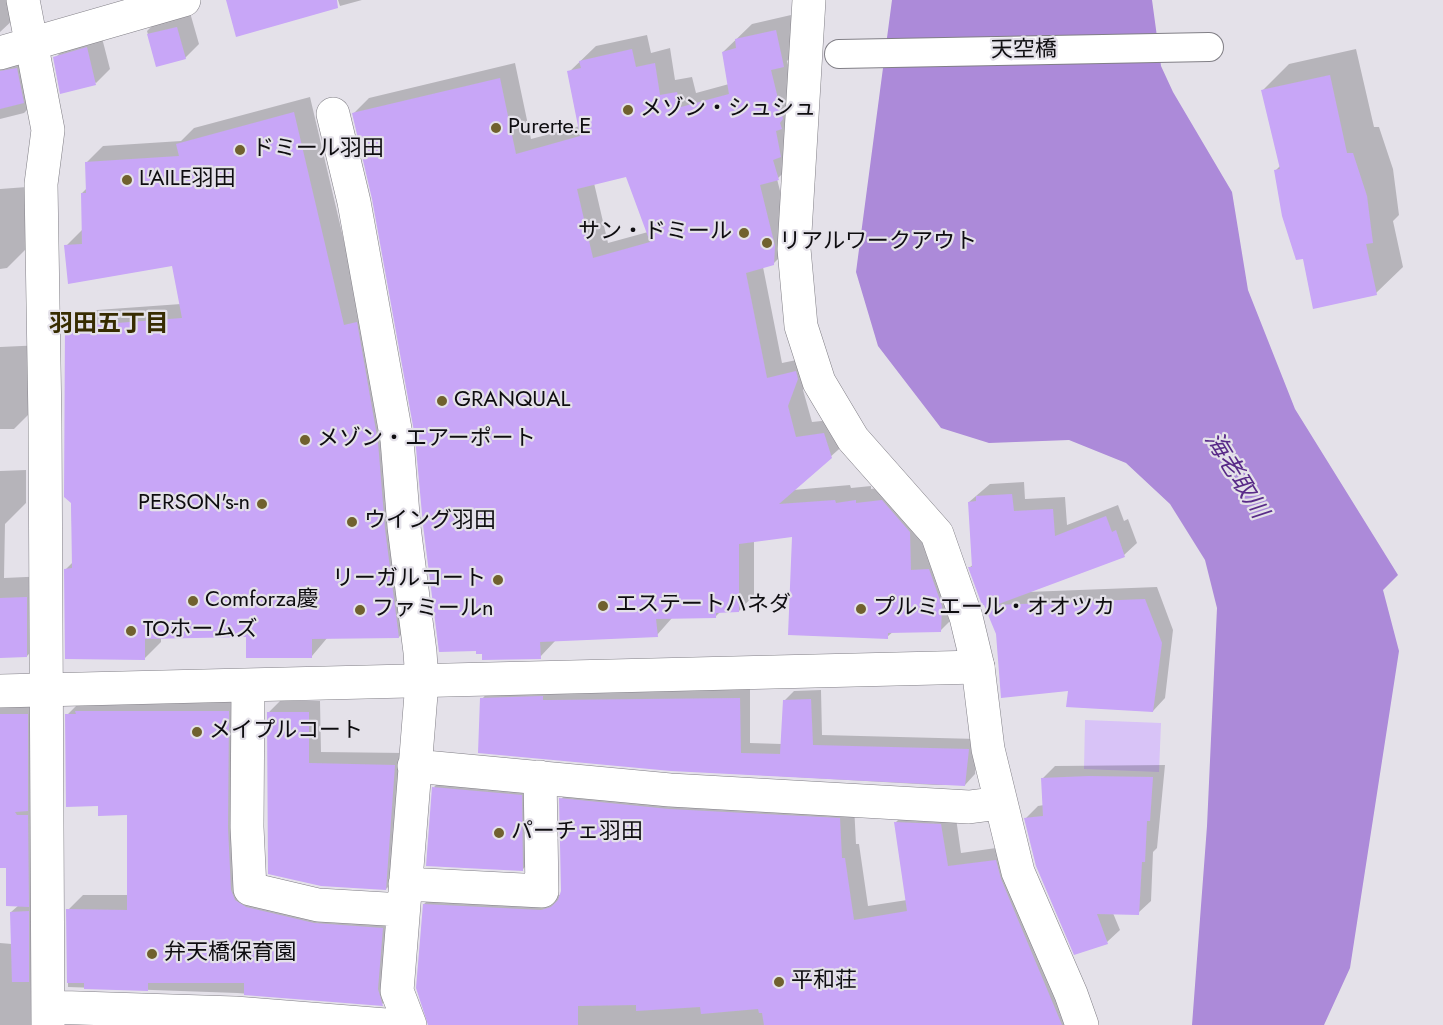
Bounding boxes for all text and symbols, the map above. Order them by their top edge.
street label: 天空橋 [991,37,1057,65]
place label: メゾン・シュシュ [640,97,816,123]
marker: メゾン・シュシュ [621,103,635,117]
place label: Purerte.E [508,115,591,141]
marker: Purerte.E [489,121,503,135]
place label: ドミール羽田 [252,137,384,163]
marker: ドミール羽田 [233,143,247,157]
place label: L'AILE羽田 [139,167,236,193]
marker: L'AILE羽田 [120,173,134,187]
place label: サン・ドミール [578,220,732,246]
marker: サン・ドミール [737,226,751,240]
place label: リアルワークアウト [779,230,977,256]
marker: リアルワークアウト [760,236,774,250]
district label: 羽田五丁目 [49,311,169,339]
place label: GRANQUAL [454,388,571,414]
marker: GRANQUAL [435,394,449,408]
place label: メゾン・エアーポート [317,427,536,453]
water label: 海老取川 [1197,428,1273,524]
marker: メゾン・エアーポート [298,433,312,447]
place label: PERSON's-n [138,491,250,517]
marker: PERSON's-n [255,497,269,511]
place label: ウイング羽田 [364,509,496,535]
marker: ウイング羽田 [345,515,359,529]
place label: リーガルコート [332,567,486,593]
marker: リーガルコート [491,573,505,587]
place label: Comforza慶 [205,588,318,614]
place label: エステートハネダ [615,593,791,619]
marker: Comforza慶 [186,594,200,608]
place label: プルミエール・オオツカ [873,596,1115,622]
place label: ファミールn [372,597,494,623]
marker: エステートハネダ [596,599,610,613]
marker: プルミエール・オオツカ [854,602,868,616]
marker: ファミールn [353,603,367,617]
place label: TOホームズ [143,618,258,644]
marker: TOホームズ [124,624,138,638]
place label: メイプルコート [209,719,363,745]
marker: メイプルコート [190,725,204,739]
place label: パーチェ羽田 [511,820,643,846]
marker: パーチェ羽田 [492,826,506,840]
place label: 弁天橋保育園 [164,941,296,967]
marker: 弁天橋保育園 [145,947,159,961]
place label: 平和荘 [791,969,857,995]
marker: 平和荘 [772,975,786,989]

